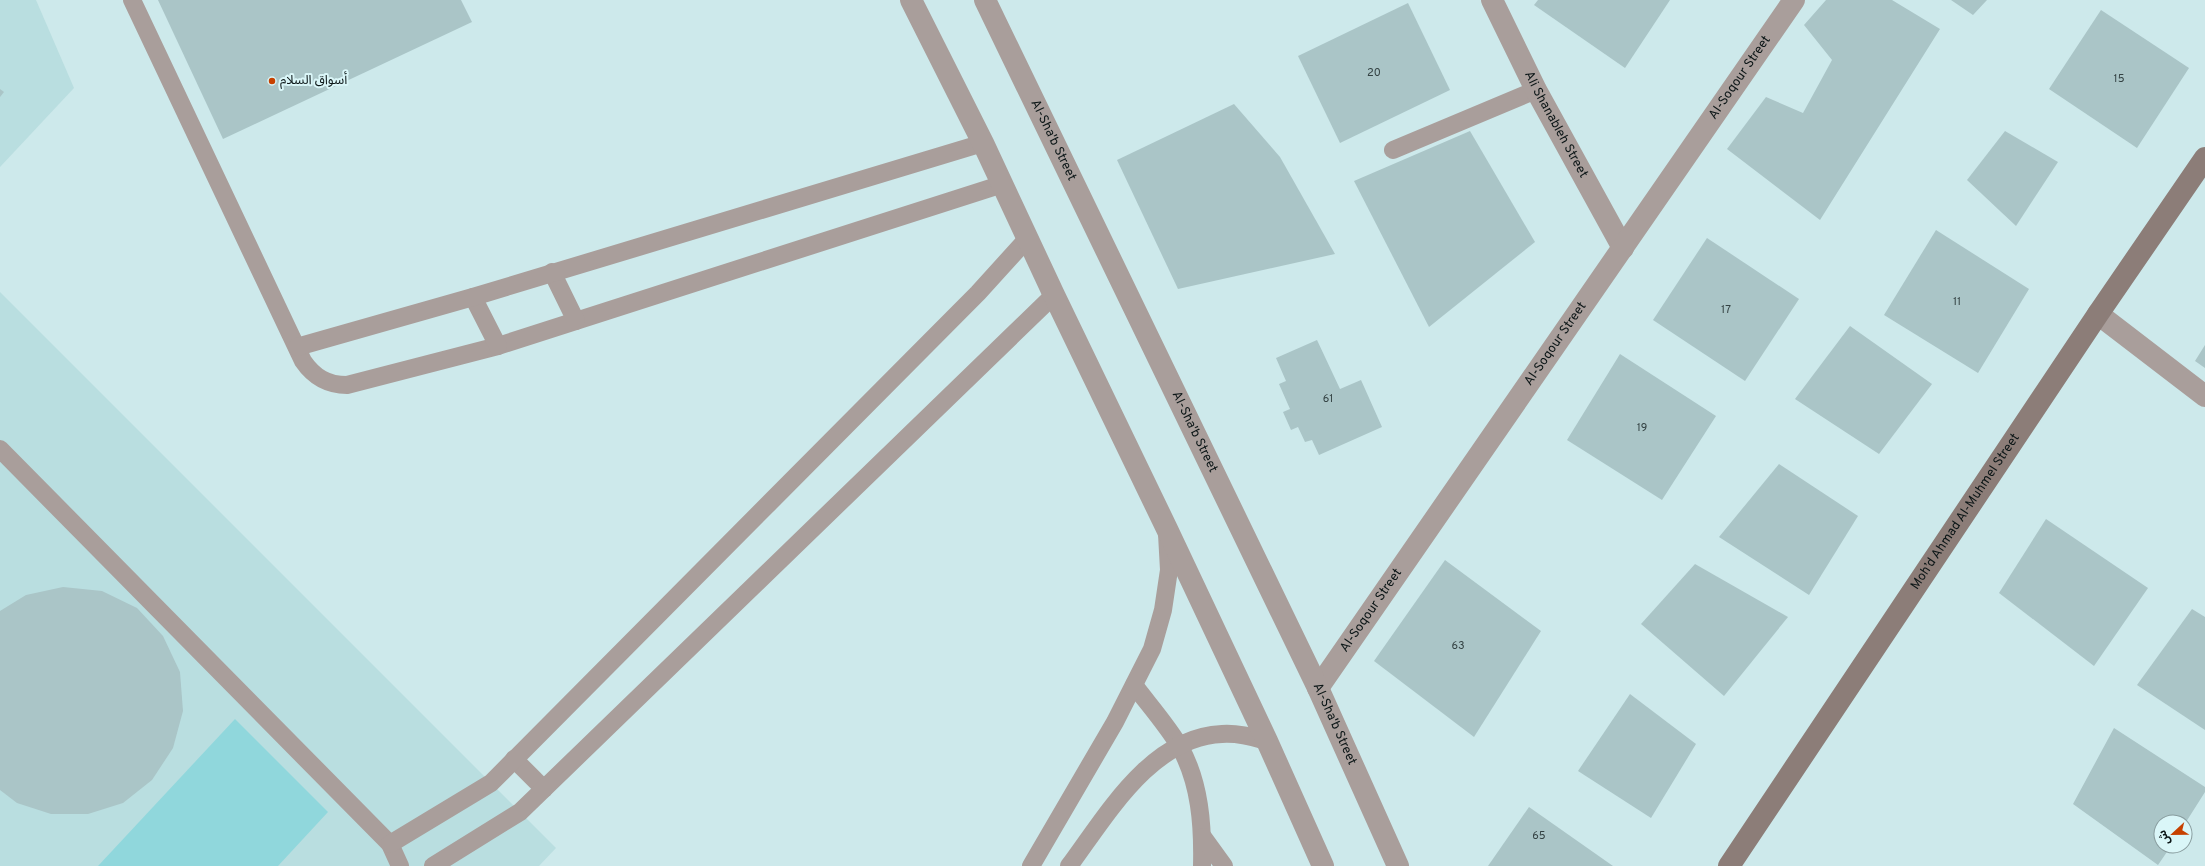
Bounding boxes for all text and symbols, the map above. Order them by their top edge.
street label: Al-Soqour Street [1706,33,1775,123]
house number: 20 [1367,66,1381,80]
street label: Ali Shanableh Street [1520,69,1591,181]
place label: أسواق السلام [280,71,347,89]
house number: 15 [2114,72,2125,86]
marker: أسواق السلام [267,76,277,86]
street label: Al-Sha'b Street [1027,97,1079,184]
house number: 11 [1953,295,1961,309]
street label: Al-Soqour Street [1521,299,1590,389]
house number: 17 [1721,303,1731,317]
street label: Al-Sha'b Street [1168,389,1221,475]
house number: 61 [1323,392,1333,406]
house number: 19 [1637,421,1647,435]
street label: Moh’d Ahmad Al-Muhmel Street [1908,431,2024,593]
street label: Al-Soqour Street [1337,566,1406,656]
house number: 63 [1451,639,1465,653]
street label: Al-Sha'b Street [1309,680,1360,768]
north arrow [2153,814,2193,854]
text: ش [2155,828,2174,847]
house number: 65 [1532,829,1546,843]

